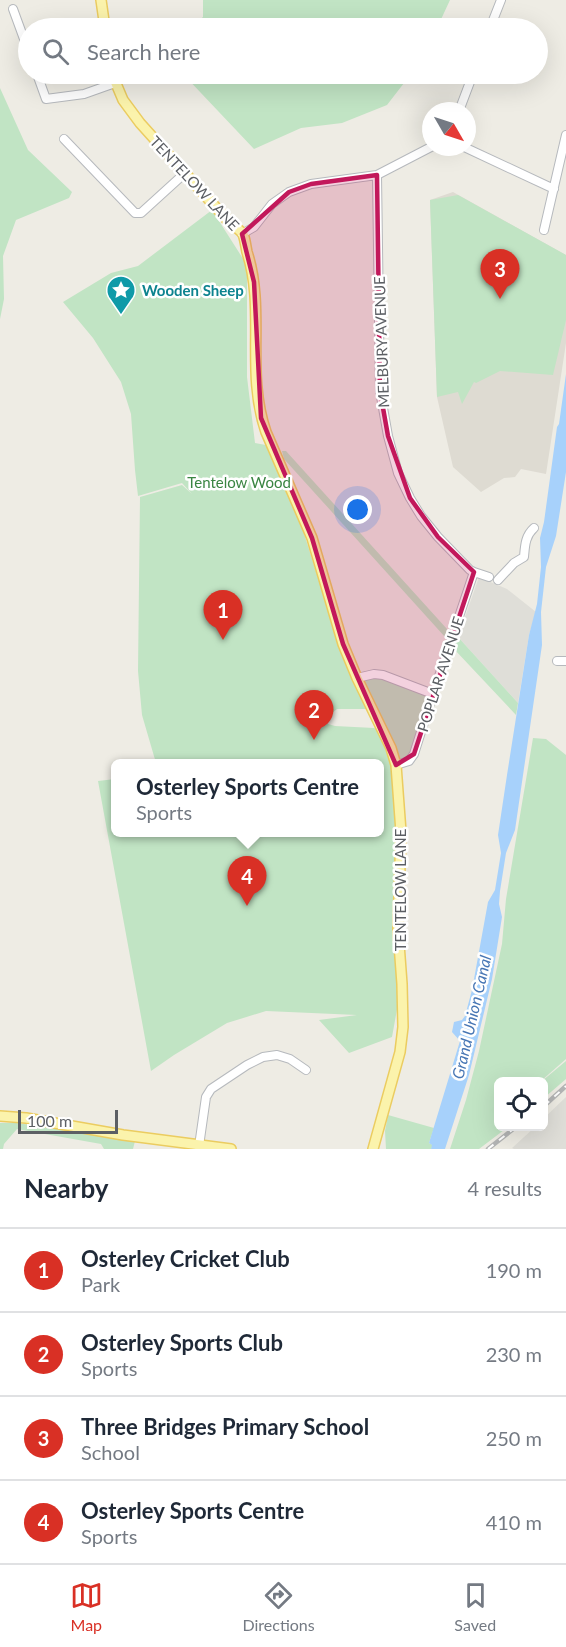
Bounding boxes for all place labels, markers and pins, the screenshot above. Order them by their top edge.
pin: 3 [480,250,520,299]
place icon: Wooden Sheep [105,274,137,316]
place label: Wooden Sheep [142,281,244,299]
pin: 1 [204,590,242,640]
pin: 2 [294,690,334,740]
pin: 4 [228,856,266,906]

